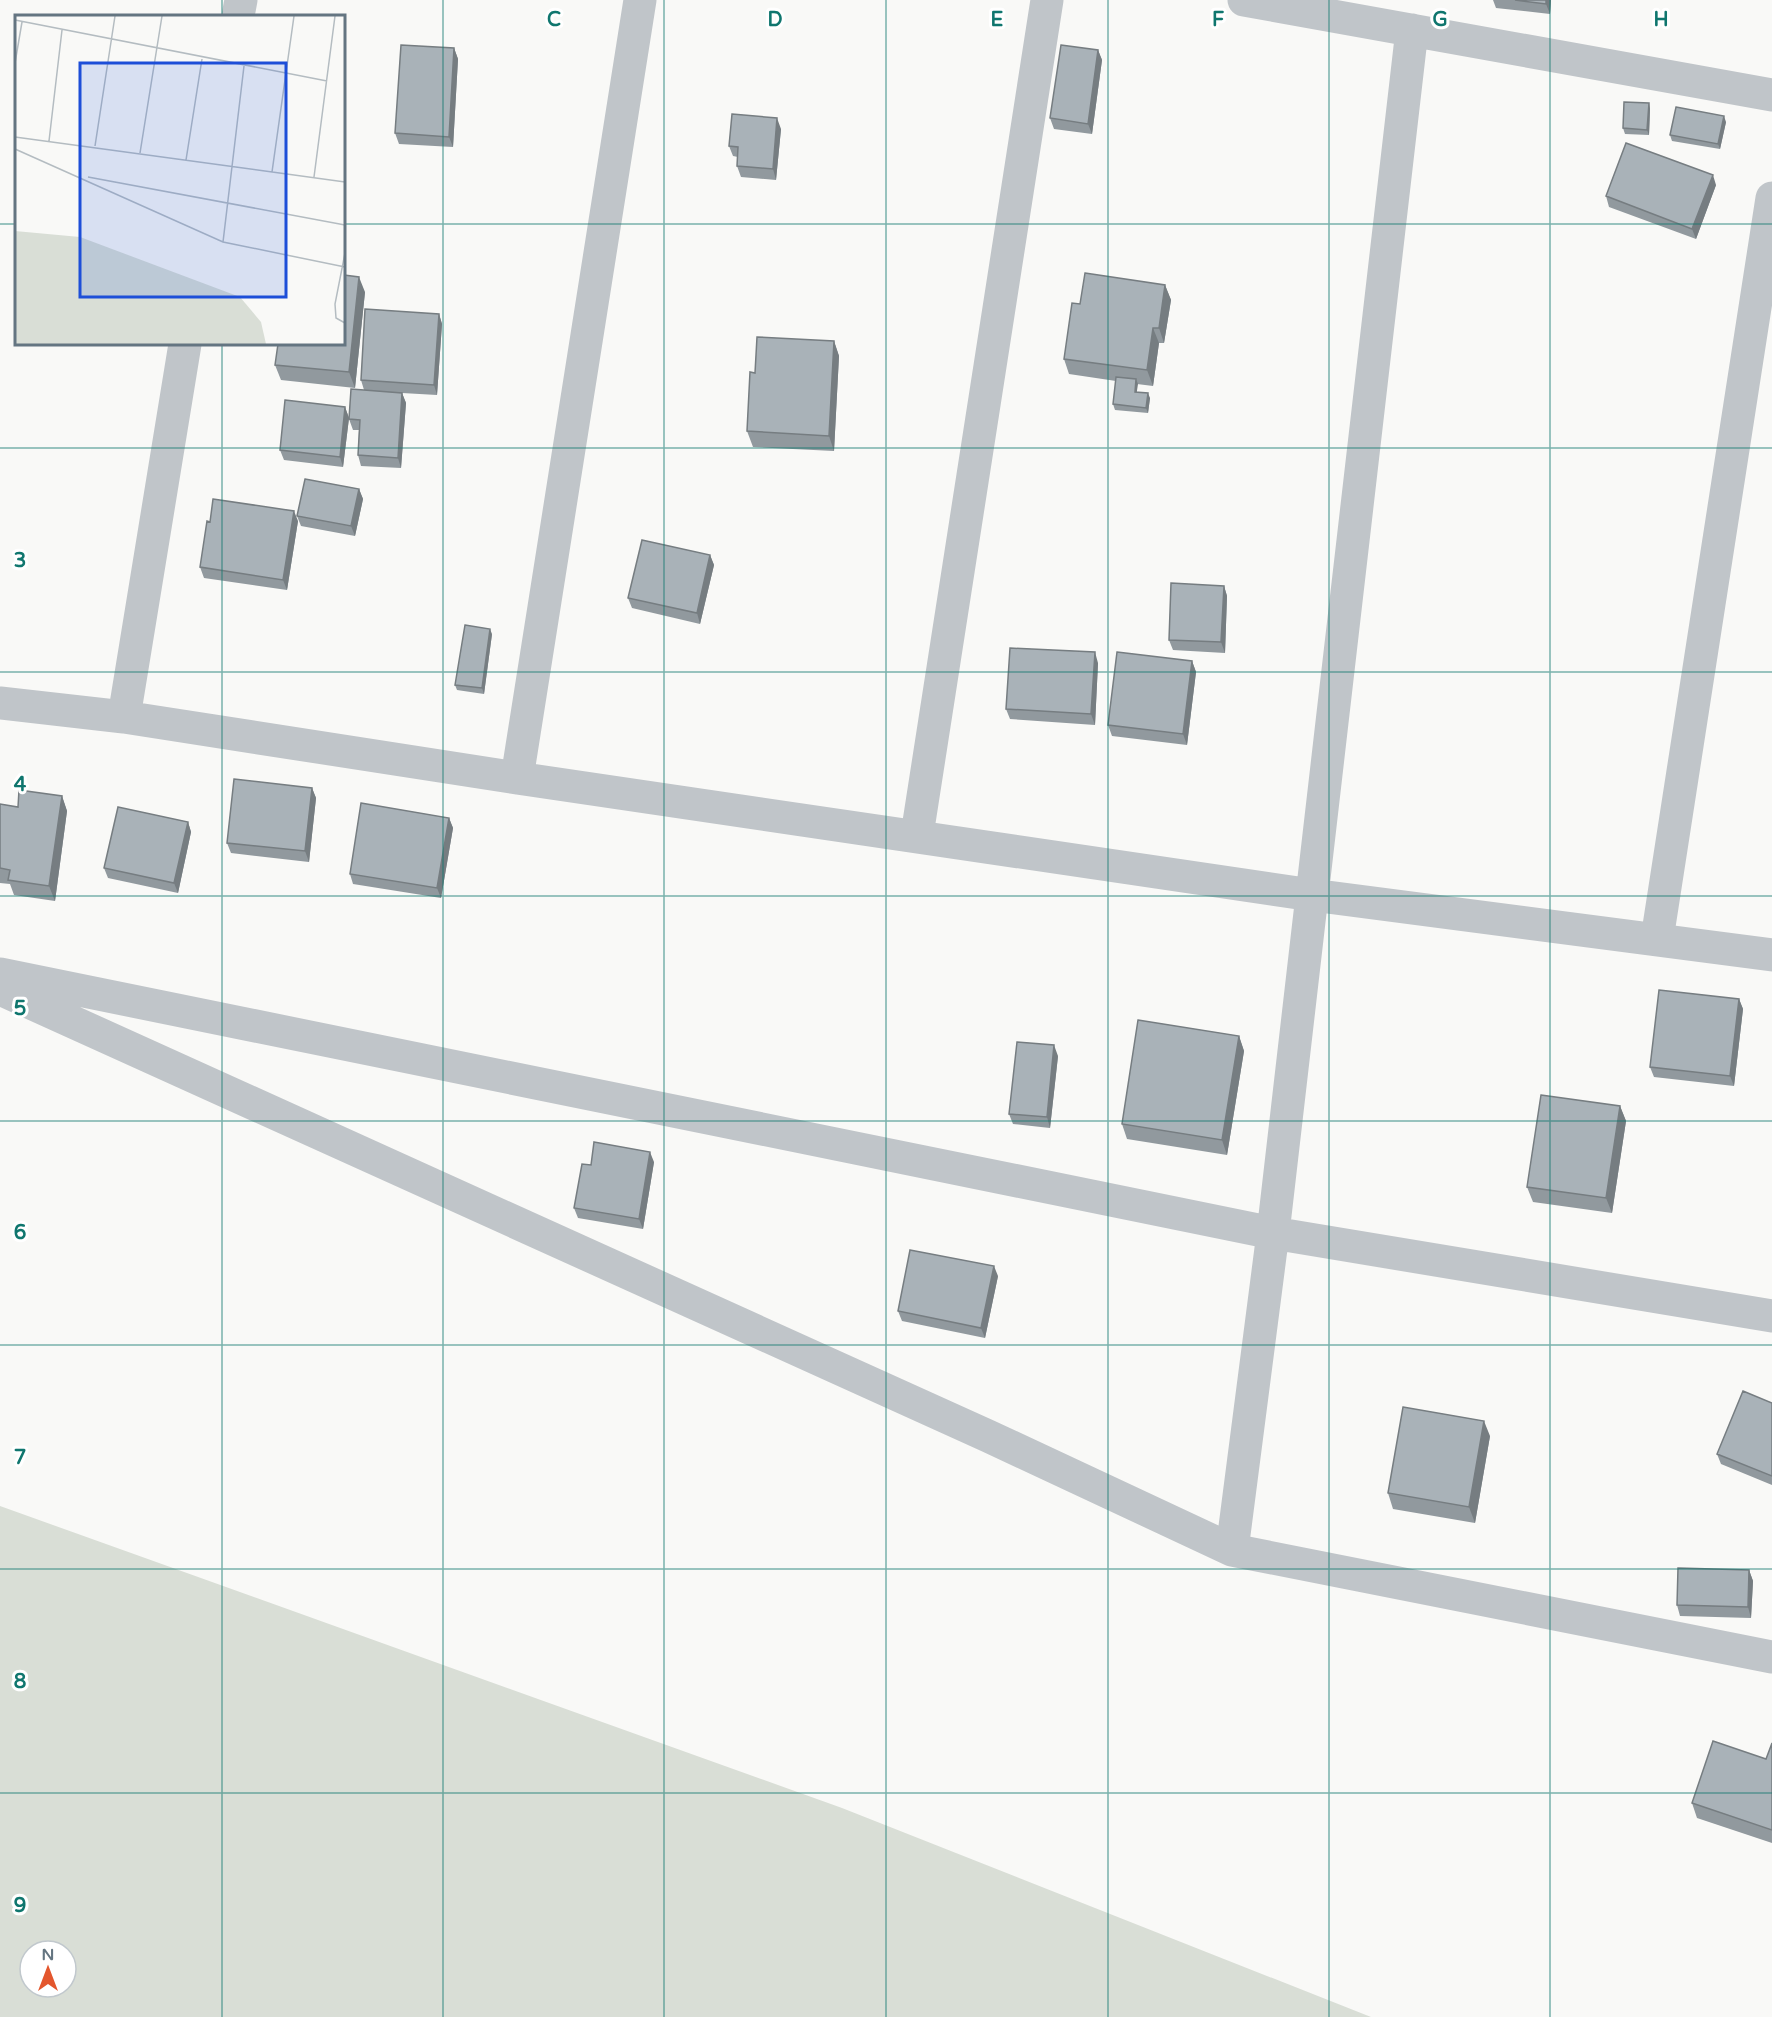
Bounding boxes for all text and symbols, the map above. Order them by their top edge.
text: C [547,8,561,32]
text: D [767,8,783,32]
text: E [991,8,1004,32]
text: F [1212,8,1224,32]
text: G [1432,8,1448,32]
text: H [1653,8,1669,32]
inset map [15,15,345,345]
text: 3 [14,549,26,573]
text: 4 [14,773,27,797]
text: 5 [14,997,26,1021]
text: 6 [14,1221,26,1245]
text: 7 [14,1446,26,1470]
text: 8 [14,1670,26,1694]
text: 9 [14,1894,26,1918]
north arrow [18,1939,78,1999]
text: N [42,1945,54,1965]

